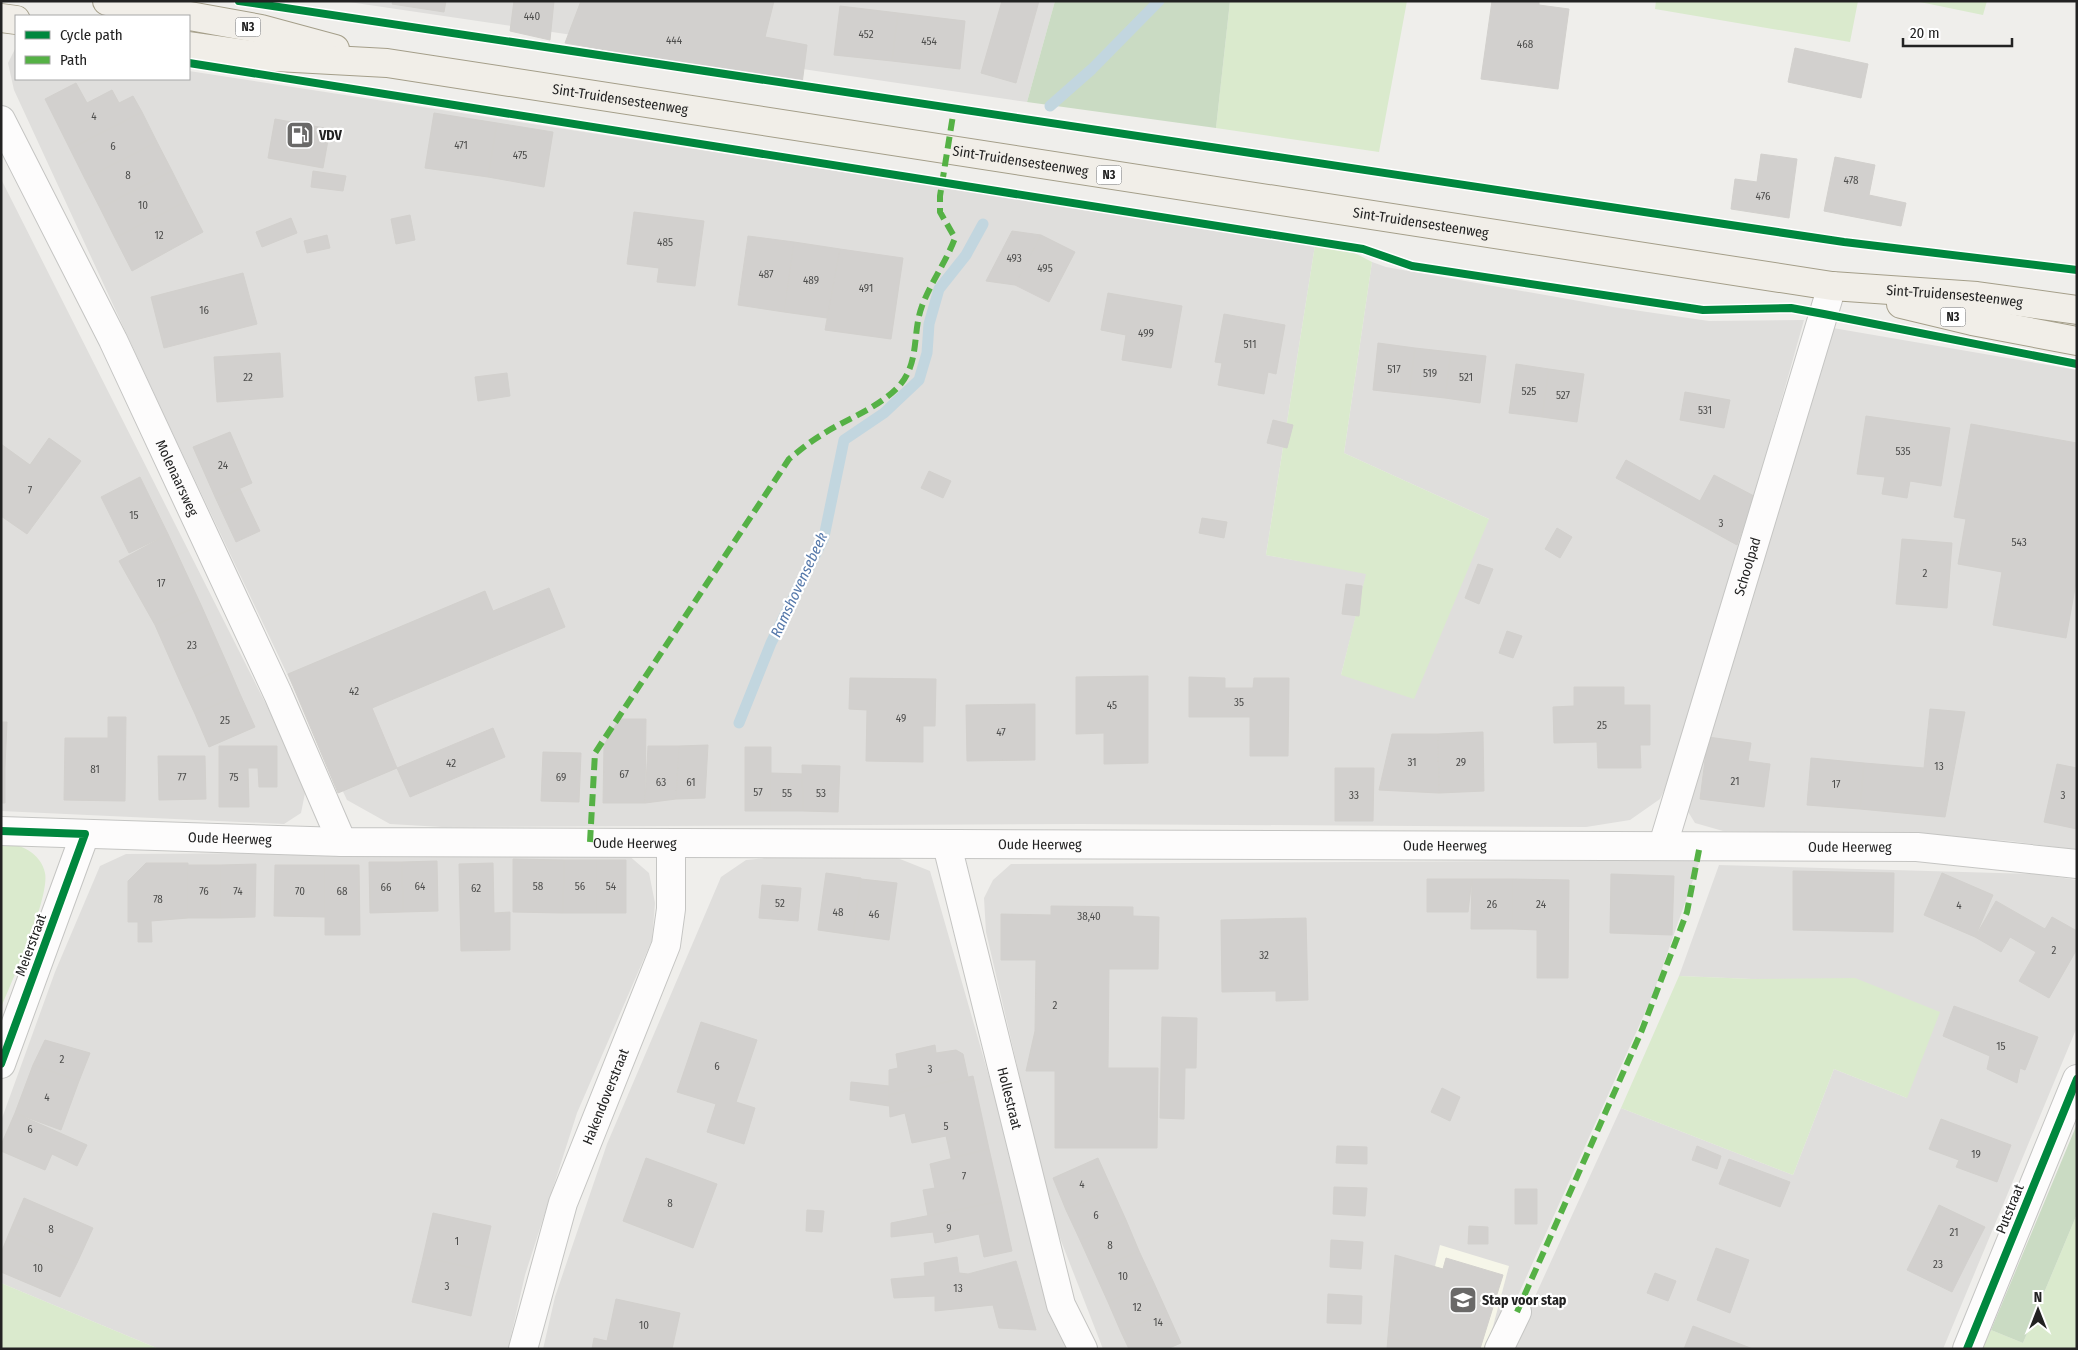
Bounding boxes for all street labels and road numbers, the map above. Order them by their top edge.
road number: N3 [236,18,260,36]
street label: Sint-Truidensesteenweg [551,80,690,118]
street label: Sint-Truidensesteenweg [951,142,1090,180]
road number: N3 [1096,166,1122,184]
street label: Sint-Truidensesteenweg [1352,204,1490,241]
street label: Sint-Truidensesteenweg [1886,281,2024,311]
road number: N3 [1940,308,1966,326]
street label: Molenaarsweg [152,437,203,519]
street label: Schoolpad [1730,535,1764,598]
street label: Oude Heerweg [188,829,272,848]
street label: Oude Heerweg [593,834,677,852]
street label: Oude Heerweg [998,836,1082,853]
street label: Oude Heerweg [1403,837,1487,854]
street label: Oude Heerweg [1808,838,1892,855]
street label: Meierstraat [12,911,50,979]
street label: Hakendoverstraat [579,1046,632,1147]
street label: Hollestraat [994,1066,1026,1132]
street label: Putstraat [1992,1181,2028,1236]

